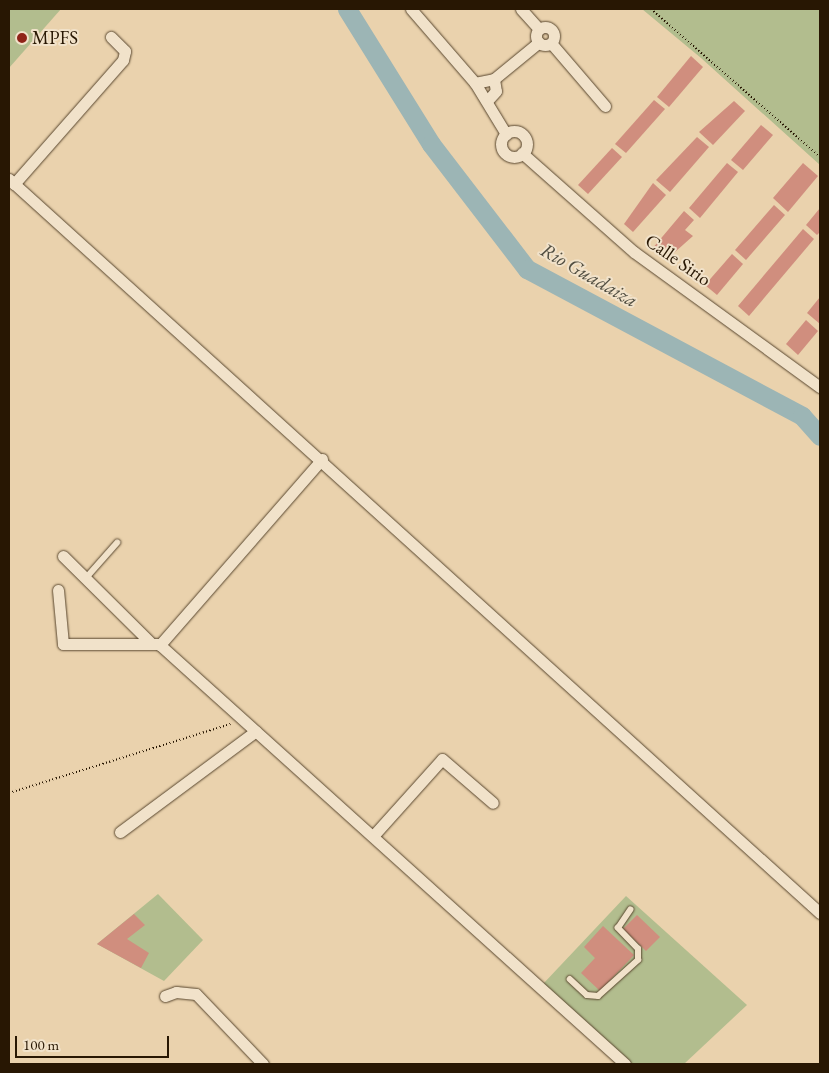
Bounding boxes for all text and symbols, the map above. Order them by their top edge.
place label: MPFS [32,27,78,49]
marker: MPFS [16,32,28,44]
street label: Calle Sirio [641,229,715,291]
water label: Rio Guadaiza [536,238,642,312]
scale bar [18,1026,171,1058]
text: 100 m [23,1035,59,1054]

